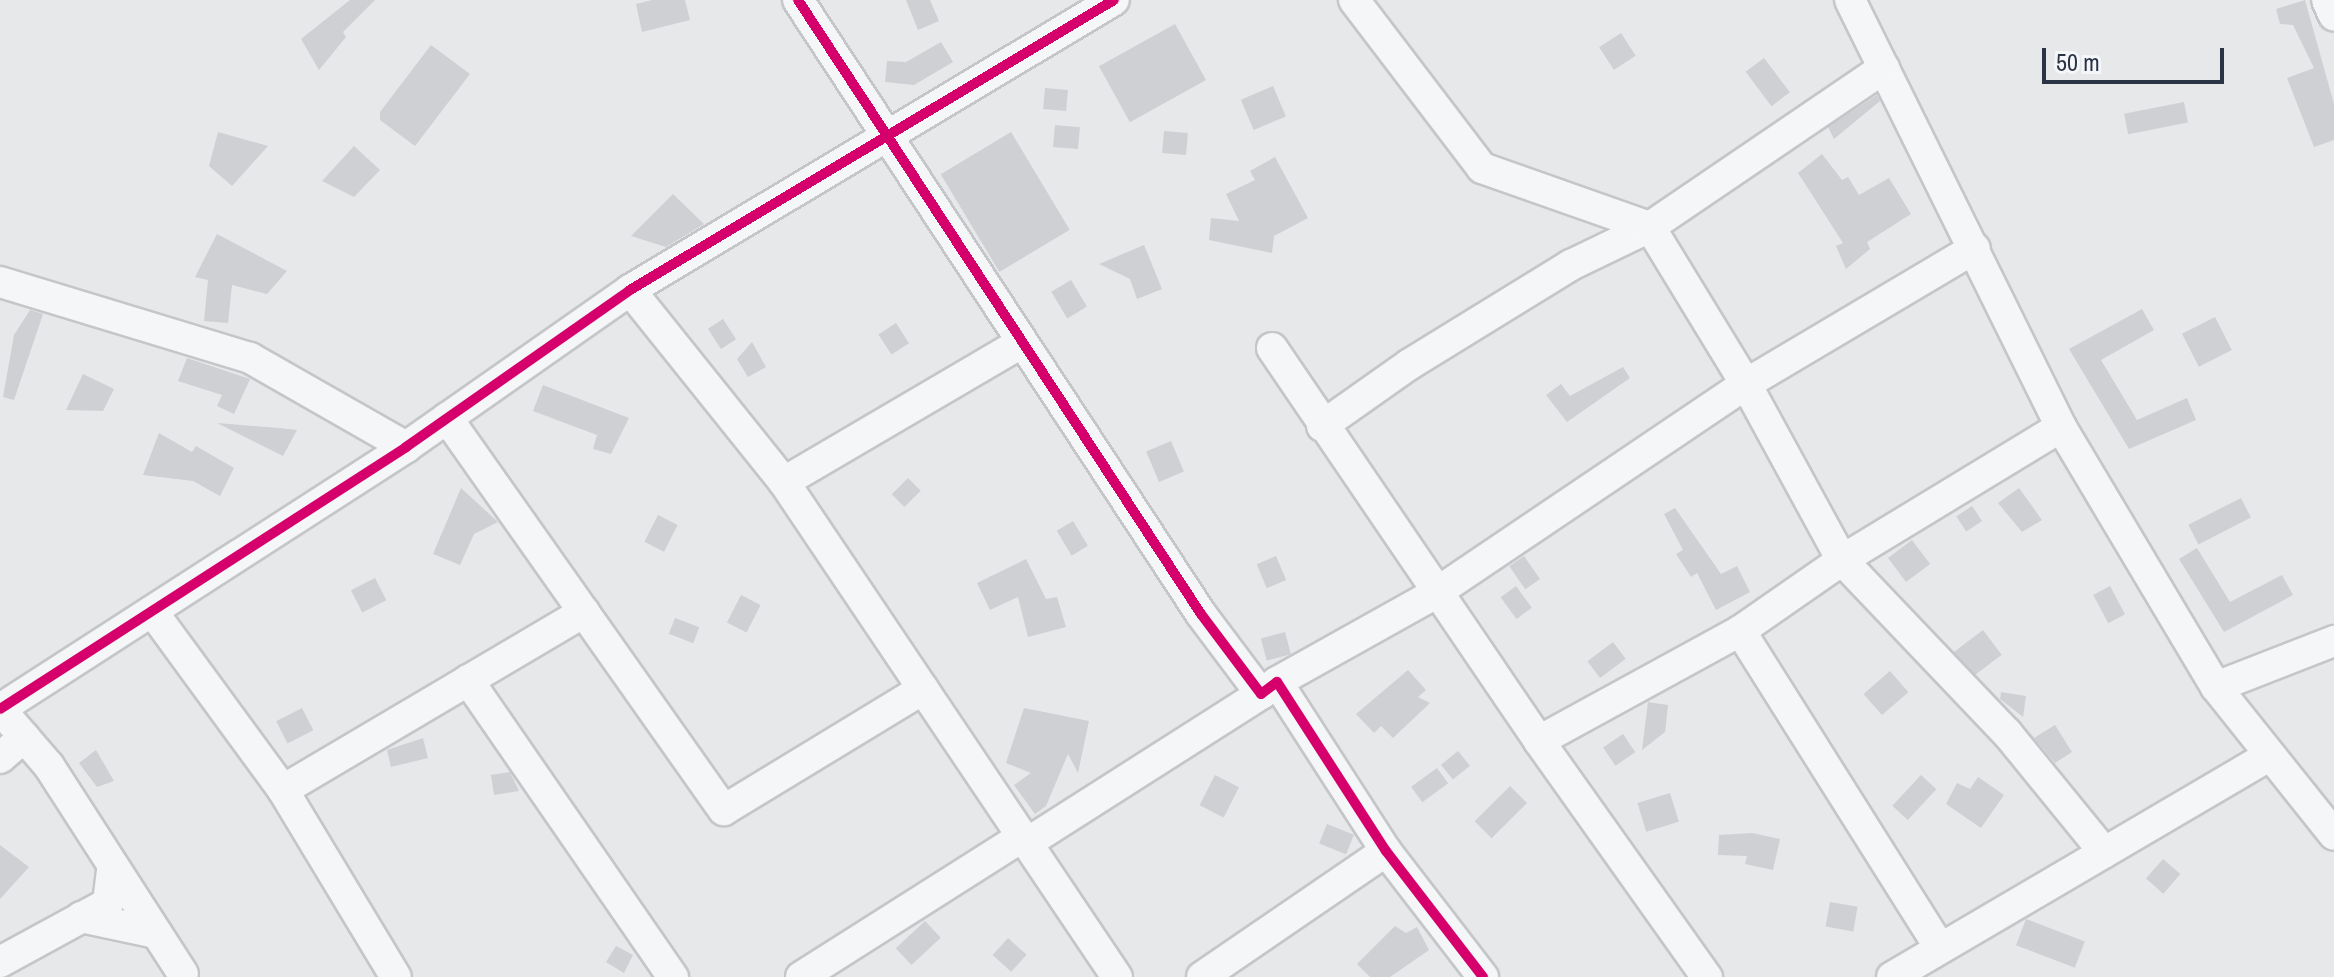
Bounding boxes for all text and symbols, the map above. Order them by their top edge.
scale bar [2046,32,2228,82]
text: 50 m [2056,46,2100,78]

